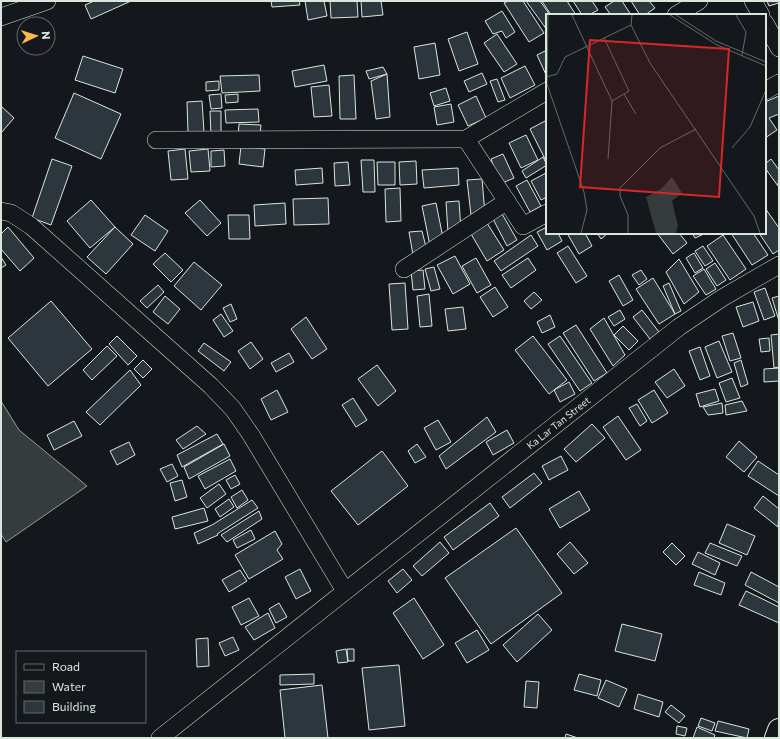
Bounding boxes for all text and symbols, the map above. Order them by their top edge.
inset map [546,14,766,234]
north arrow [16,16,56,56]
text: N [40,31,53,40]
street label: Ka Lar Tan Street [524,394,592,451]
legend [16,651,146,723]
text: Road [52,659,80,673]
text: Water [52,679,86,693]
text: Building [52,699,96,713]

